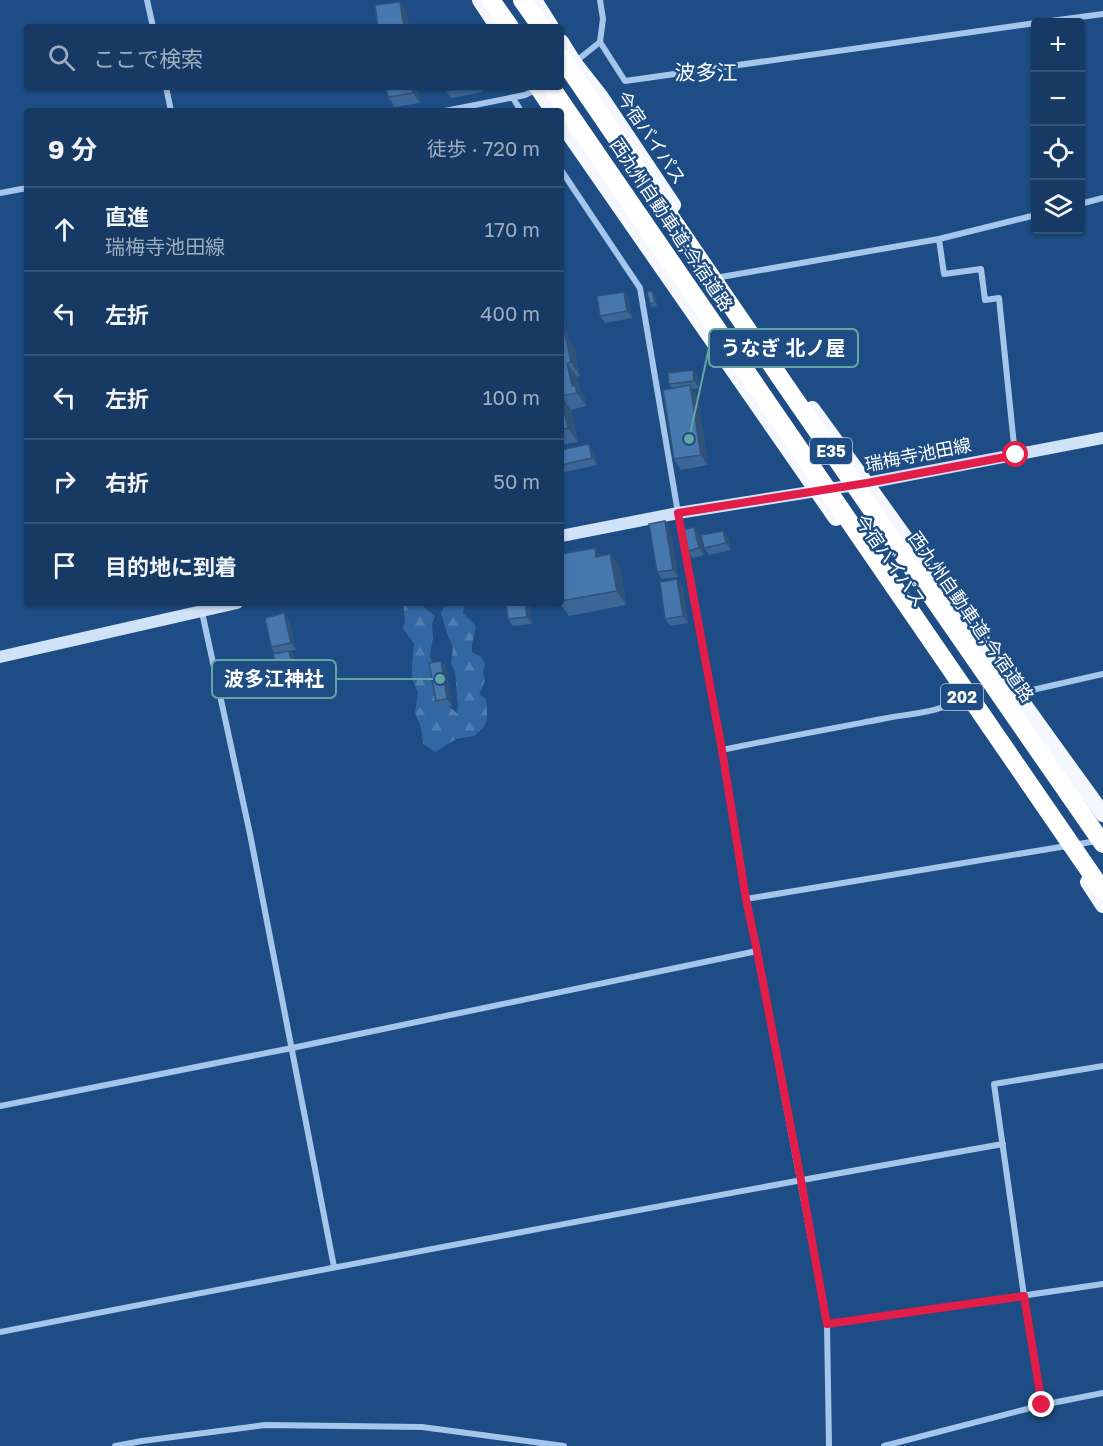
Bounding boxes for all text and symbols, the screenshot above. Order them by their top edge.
map controls [1031,18,1085,234]
button: + [1031,18,1085,72]
search box [24,24,564,90]
icon: search [45,41,78,74]
text: ここで検索 [93,45,203,72]
district label: 波多江 [675,59,738,85]
button: − [1031,72,1085,126]
street label: 今宿バイパス [613,87,691,188]
button: locate [1031,126,1085,180]
text: 9 分 [48,134,97,165]
street label: 西九州自動車道;今宿道路 [606,134,738,315]
text: 徒歩 · 720 m [427,136,540,160]
button: layers [1031,180,1085,234]
text: 直進 [105,203,149,230]
icon: ahead [48,213,81,246]
text: 170 m [485,217,540,241]
text: 瑞梅寺池田線 [105,234,225,258]
icon: left [48,297,81,330]
text: 左折 [105,301,149,328]
text: 400 m [480,301,540,325]
callout: うなぎ 北ノ屋 [709,329,858,367]
text: うなぎ 北ノ屋 [721,335,846,359]
icon: left [48,381,81,414]
text: 左折 [105,385,149,412]
text: 100 m [483,385,540,409]
street label: 瑞梅寺池田線 [863,433,973,475]
road number: E35 [810,438,852,464]
route start [1002,441,1028,467]
icon: right [48,465,81,498]
text: 右折 [105,469,149,496]
text: 50 m [493,469,540,493]
street label: 今宿バイパス [851,510,931,611]
street label: 西九州自動車道;今宿道路 [904,527,1039,706]
icon: arrive [48,549,81,582]
text: 目的地に到着 [105,553,237,580]
callout: 波多江神社 [212,660,336,698]
text: 波多江神社 [224,666,324,690]
road number: 202 [941,684,983,710]
route end [1028,1391,1054,1417]

